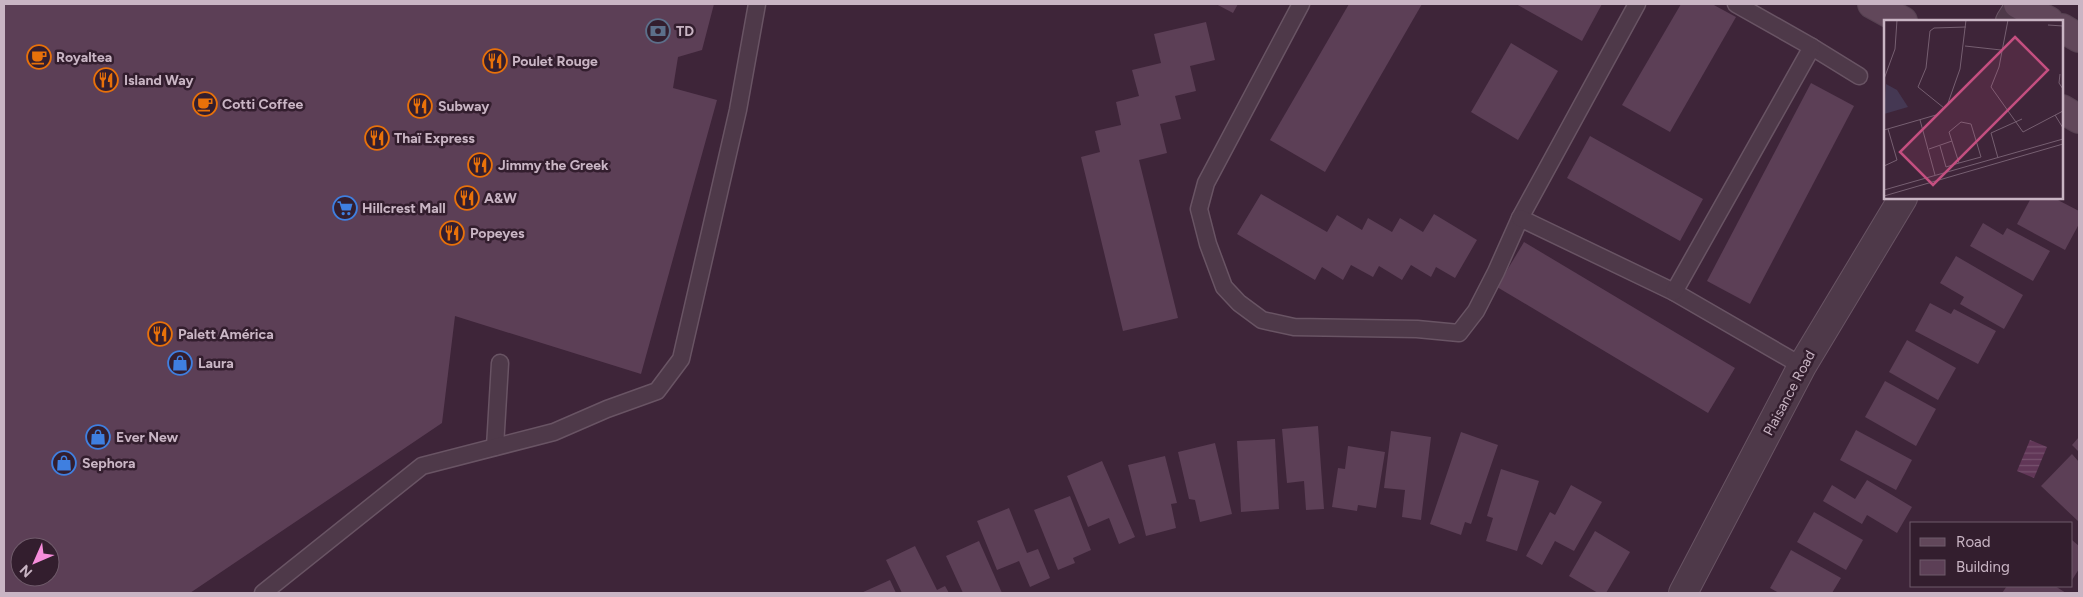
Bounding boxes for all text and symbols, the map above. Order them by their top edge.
bank icon: TD [645,18,671,44]
inset map [1884,20,2063,199]
place label: TD [676,23,694,40]
cafe icon: Royaltea [26,44,52,70]
restaurant icon: Poulet Rouge [482,48,508,74]
place label: Royaltea [56,49,112,66]
place label: Poulet Rouge [512,53,598,70]
restaurant icon: Island Way [93,67,119,93]
place label: Island Way [124,72,195,89]
cafe icon: Cotti Coffee [192,91,218,117]
restaurant icon: Subway [407,93,433,119]
place label: Cotti Coffee [222,96,303,113]
place label: Subway [438,98,490,115]
restaurant icon: Thaï Express [364,125,390,151]
place label: Thaï Express [394,130,475,147]
restaurant icon: Jimmy the Greek [467,152,493,178]
place label: Jimmy the Greek [498,157,609,174]
restaurant icon: A&W [454,185,480,211]
place label: A&W [484,190,517,207]
supermarket icon: Hillcrest Mall [332,195,358,221]
place label: Hillcrest Mall [362,200,446,217]
restaurant icon: Popeyes [439,220,465,246]
place label: Popeyes [470,225,525,242]
restaurant icon: Palett América [147,321,173,347]
place label: Palett América [178,326,274,343]
street label: Plaisance Road [1760,348,1819,439]
shop icon: Laura [167,350,193,376]
place label: Laura [198,355,234,372]
shop icon: Ever New [85,424,111,450]
place label: Ever New [116,429,178,446]
shop icon: Sephora [51,450,77,476]
place label: Sephora [82,455,136,472]
legend [1910,522,2073,587]
text: Road [1956,533,1991,551]
north arrow [10,537,60,587]
text: Building [1956,558,2010,576]
text: N [16,561,36,581]

